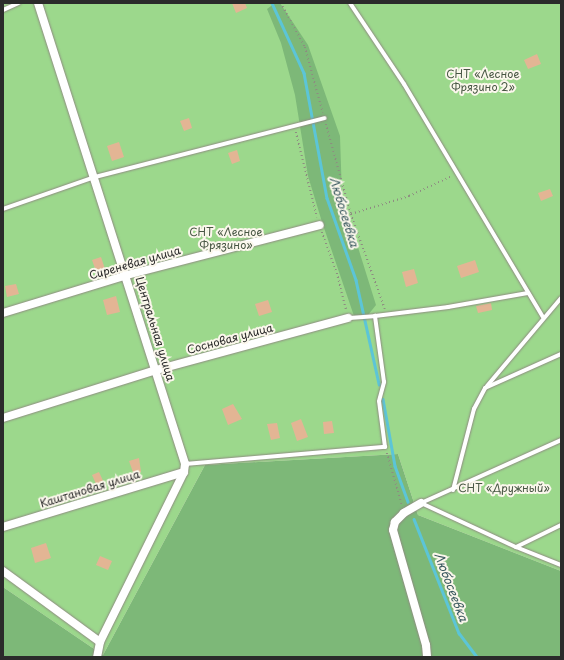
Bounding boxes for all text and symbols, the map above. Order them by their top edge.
park label: СНТ «Лесное Фрязино 2» [446,68,520,94]
water label: Любосеевка [326,175,362,249]
park label: СНТ «Лесное Фрязино» [189,226,263,252]
street label: Сиреневая улица [88,244,182,282]
street label: Центральная улица [133,275,177,383]
street label: Сосновая улица [185,321,275,357]
street label: Каштановая улица [38,468,142,510]
park label: СНТ «Дружный» [458,481,550,495]
water label: Любосеевка [431,550,471,624]

